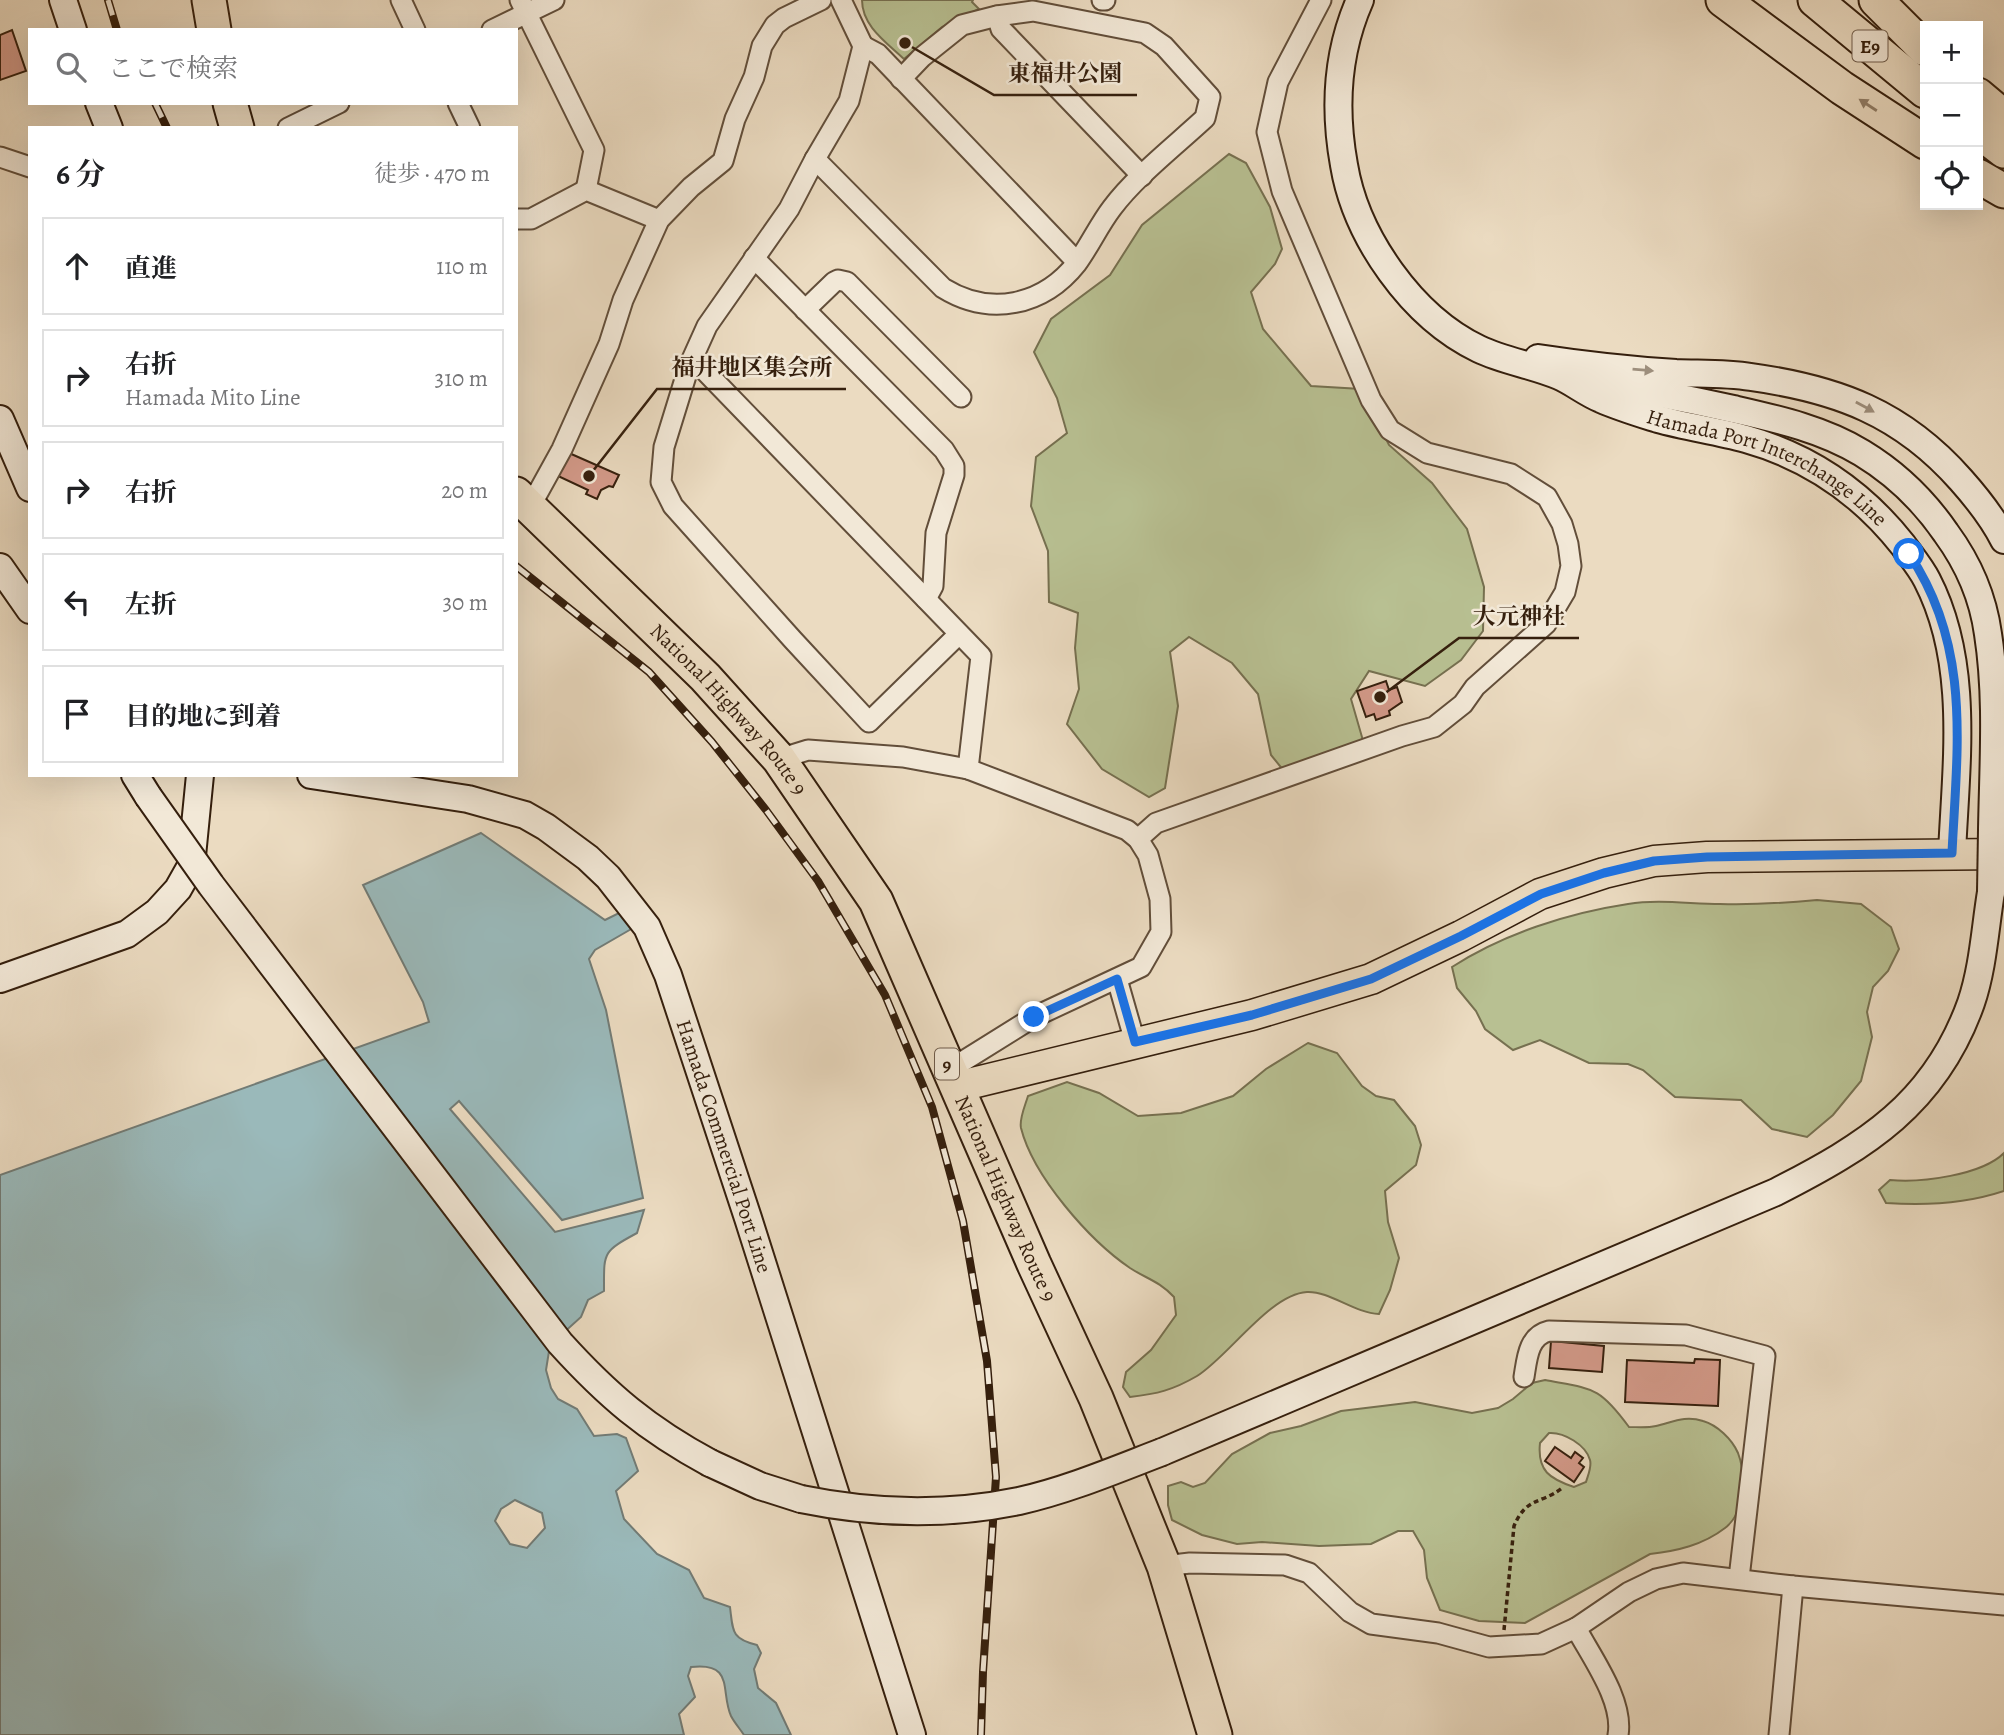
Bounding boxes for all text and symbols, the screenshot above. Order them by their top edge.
map controls [1920,21,1983,210]
button: + [1920,21,1983,84]
search box [28,28,518,105]
road number: E9 [1853,30,1888,61]
icon: search [52,48,90,86]
text: ここで検索 [108,51,238,86]
callout: 東福井公園 [994,51,1137,95]
text: 東福井公園 [1008,58,1123,89]
button: − [1920,84,1983,147]
one-way arrow [1859,98,1877,112]
button: locate [1920,147,1983,210]
text: 6 分 [56,154,105,194]
text: 徒歩 · 470 m [374,158,490,189]
icon: ahead [58,247,96,285]
text: 直進 [125,251,177,286]
text: 110 m [436,251,488,282]
callout: 福井地区集会所 [657,345,846,389]
text: 右折 [125,347,177,382]
text: 福井地区集会所 [672,352,833,383]
icon: right [58,359,96,397]
text: 310 m [435,363,488,394]
one-way arrow [1632,364,1654,375]
text: Hamada Mito Line [125,382,300,413]
one-way arrow [1855,401,1875,413]
street label: Hamada Port Interchange Line [1643,402,1894,532]
icon: right [58,471,96,509]
text: 右折 [125,475,177,510]
text: 20 m [441,475,488,506]
route start [1893,538,1924,569]
icon: left [58,583,96,621]
text: 左折 [125,587,177,622]
text: 30 m [442,587,488,618]
callout: 大元神社 [1459,594,1579,638]
text: 大元神社 [1473,601,1565,632]
street label: National Highway Route 9 [644,617,814,801]
icon: arrive [58,695,96,733]
text: 目的地に到着 [125,699,281,734]
route end [1018,1001,1049,1032]
street label: Hamada Commercial Port Line [670,1016,779,1276]
road number: 9 [935,1048,959,1080]
street label: National Highway Route 9 [948,1091,1064,1306]

